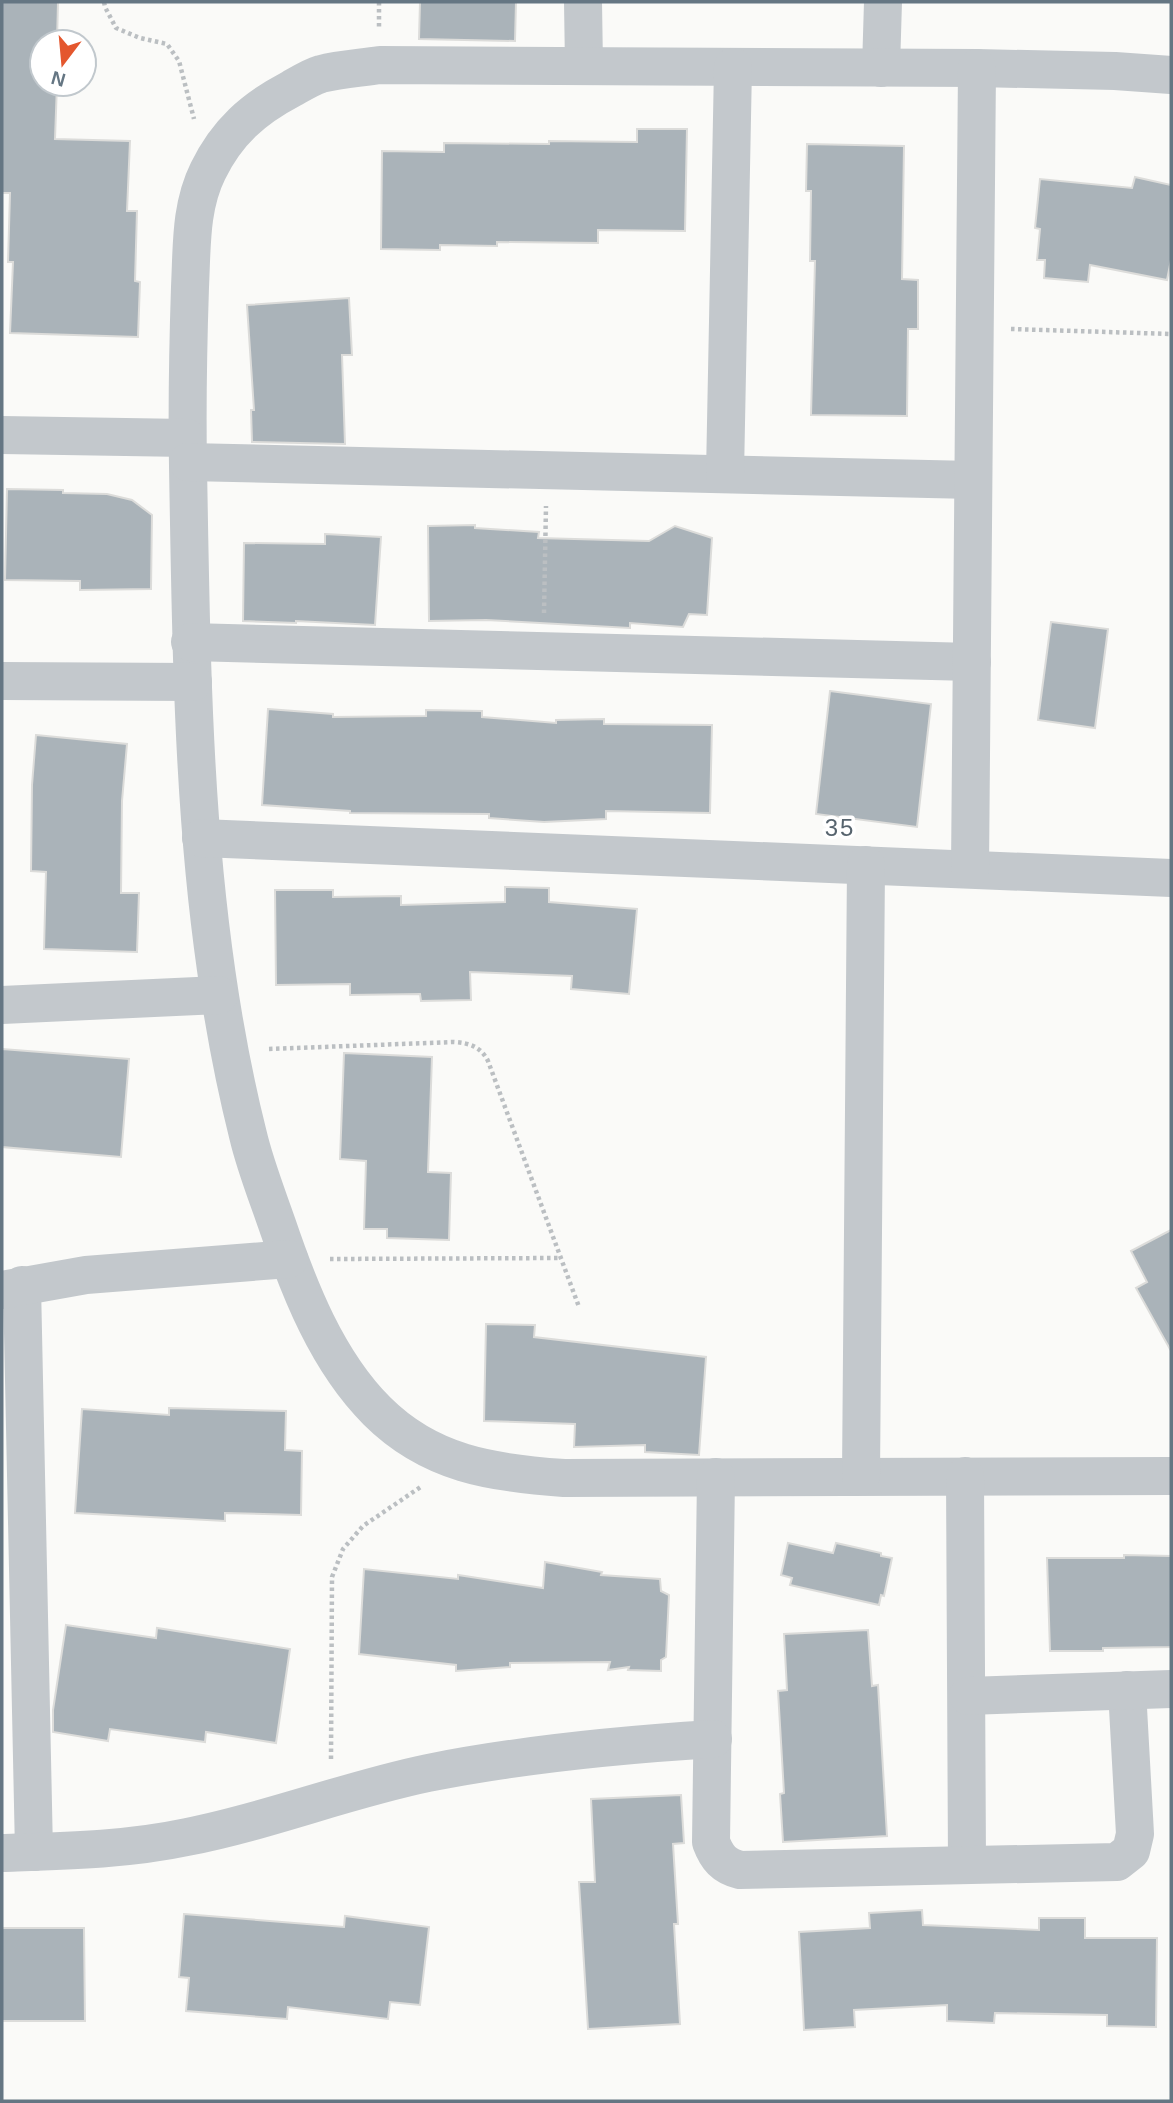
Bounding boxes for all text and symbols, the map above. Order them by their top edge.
north arrow [28,28,98,98]
text: N [49,67,68,91]
district label: 35 [825,814,855,841]

